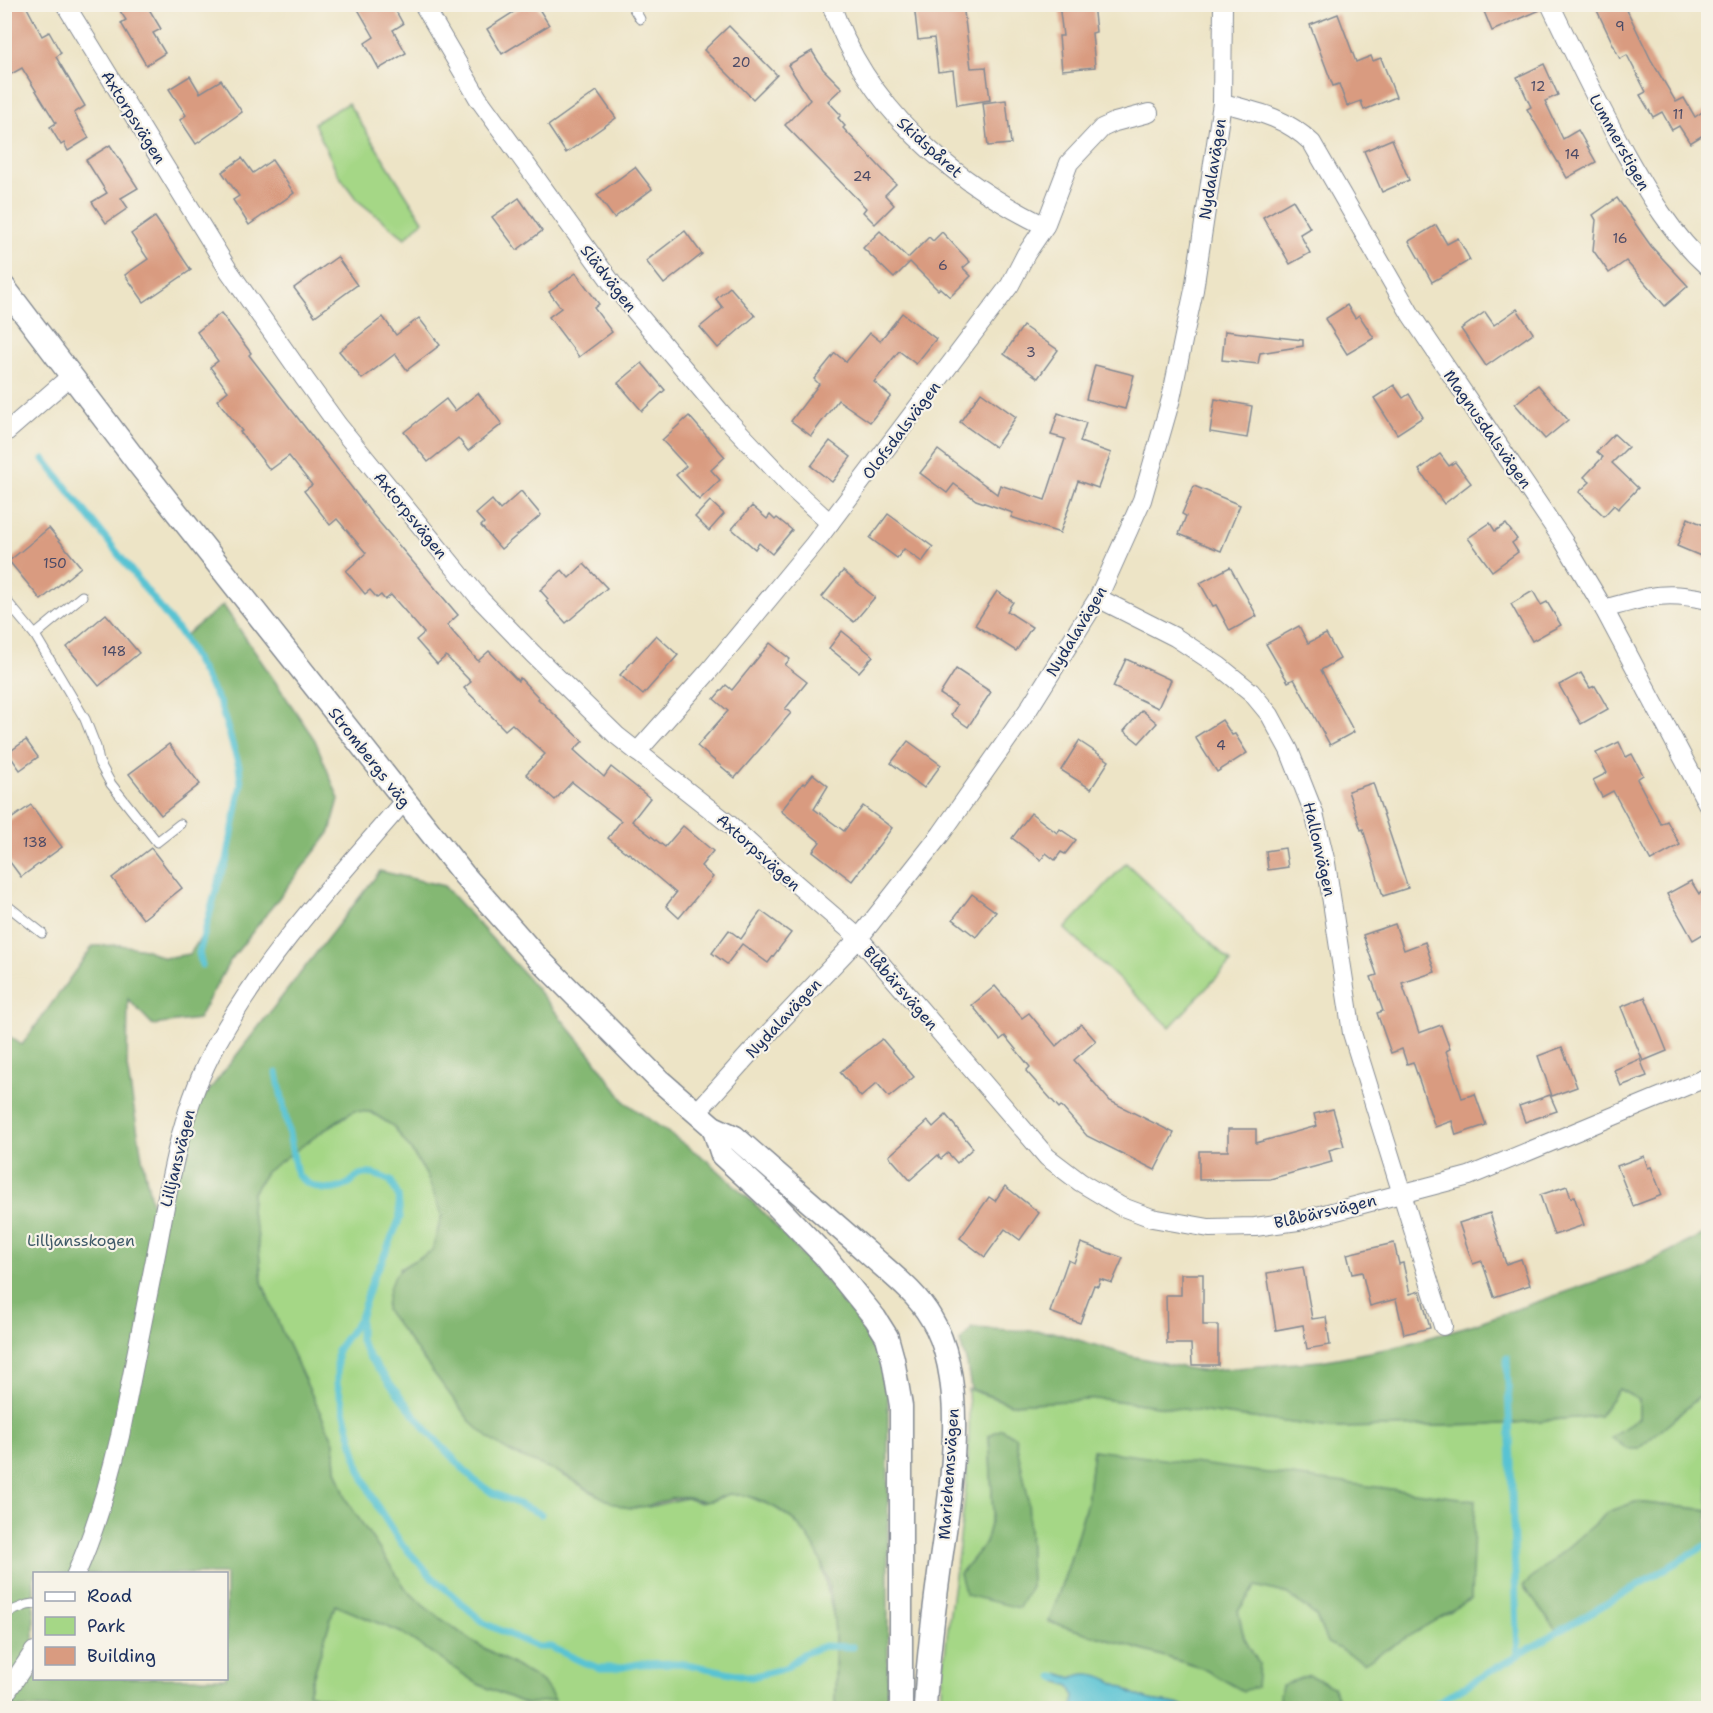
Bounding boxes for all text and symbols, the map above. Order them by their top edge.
house number: 9 [1615,17,1625,35]
house number: 20 [731,53,751,71]
street label: Axtorpsvägen [97,67,171,168]
house number: 12 [1531,77,1545,95]
street label: Lummerstigen [1584,90,1655,194]
house number: 11 [1672,105,1684,123]
street label: Skidspåret [893,112,967,182]
street label: Nydalavägen [1194,117,1231,221]
house number: 14 [1564,145,1580,163]
house number: 24 [853,167,872,185]
house number: 16 [1612,229,1628,247]
street label: Slädvägen [576,240,642,316]
house number: 6 [938,256,948,274]
house number: 3 [1026,343,1036,361]
street label: Magnusdalsvägen [1439,366,1536,493]
street label: Olofsdalsvägen [858,377,945,484]
street label: Axtorpsvägen [369,467,452,563]
house number: 150 [43,554,67,572]
street label: Nydalavägen [1041,582,1112,680]
house number: 148 [102,642,126,660]
street label: Strombergs väg [324,703,415,812]
house number: 4 [1216,736,1226,754]
street label: Hallonvägen [1298,800,1341,899]
street label: Axtorpsvägen [712,809,805,896]
house number: 138 [23,833,47,851]
street label: Blåbärsvägen [858,942,943,1035]
street label: Nydalavägen [741,974,826,1063]
street label: Lilljansvägen [155,1107,200,1209]
street label: Blåbärsvägen [1272,1189,1379,1233]
park label: Lilljansskogen [27,1230,135,1251]
street label: Mariehemsvägen [933,1407,964,1540]
legend [33,1572,228,1680]
text: Road [87,1584,132,1608]
text: Park [87,1614,126,1638]
text: Building [87,1644,156,1668]

